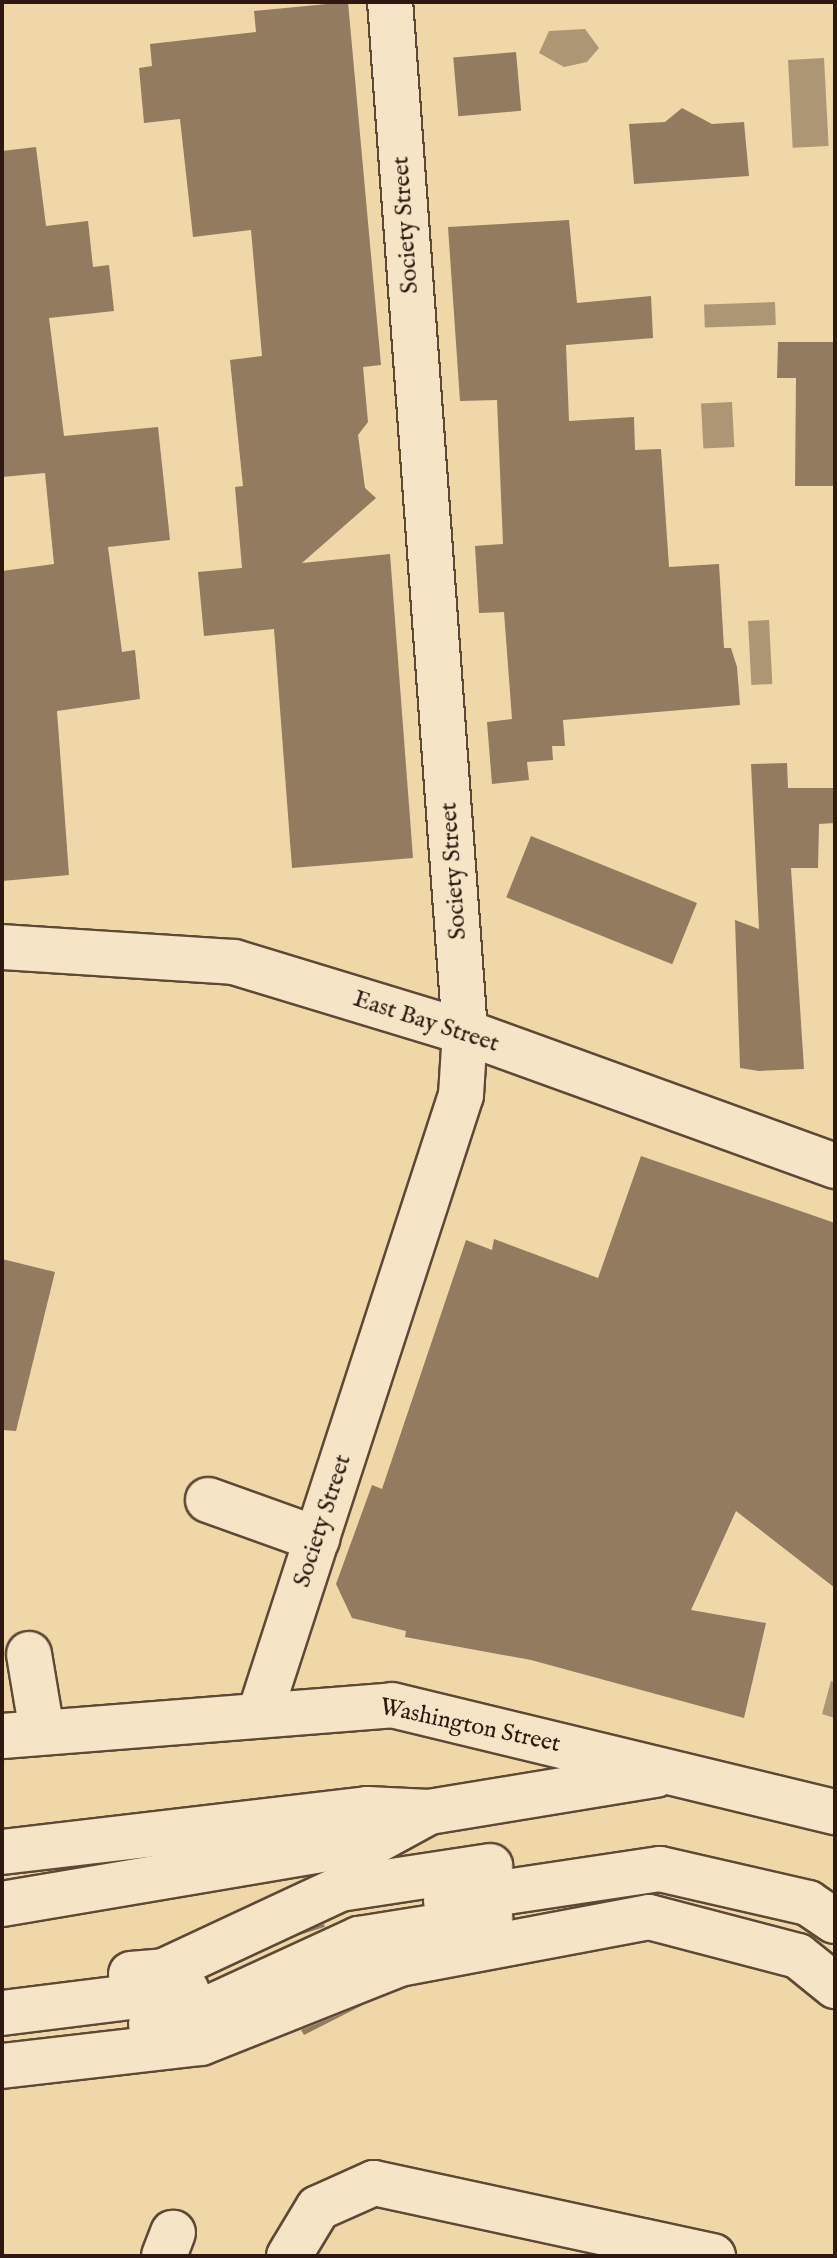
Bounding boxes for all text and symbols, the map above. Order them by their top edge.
street label: Society Street [387,155,425,295]
street label: Society Street [435,801,473,941]
street label: East Bay Street [349,985,503,1059]
street label: Society Street [288,1451,358,1591]
street label: Washington Street [377,1693,563,1759]

